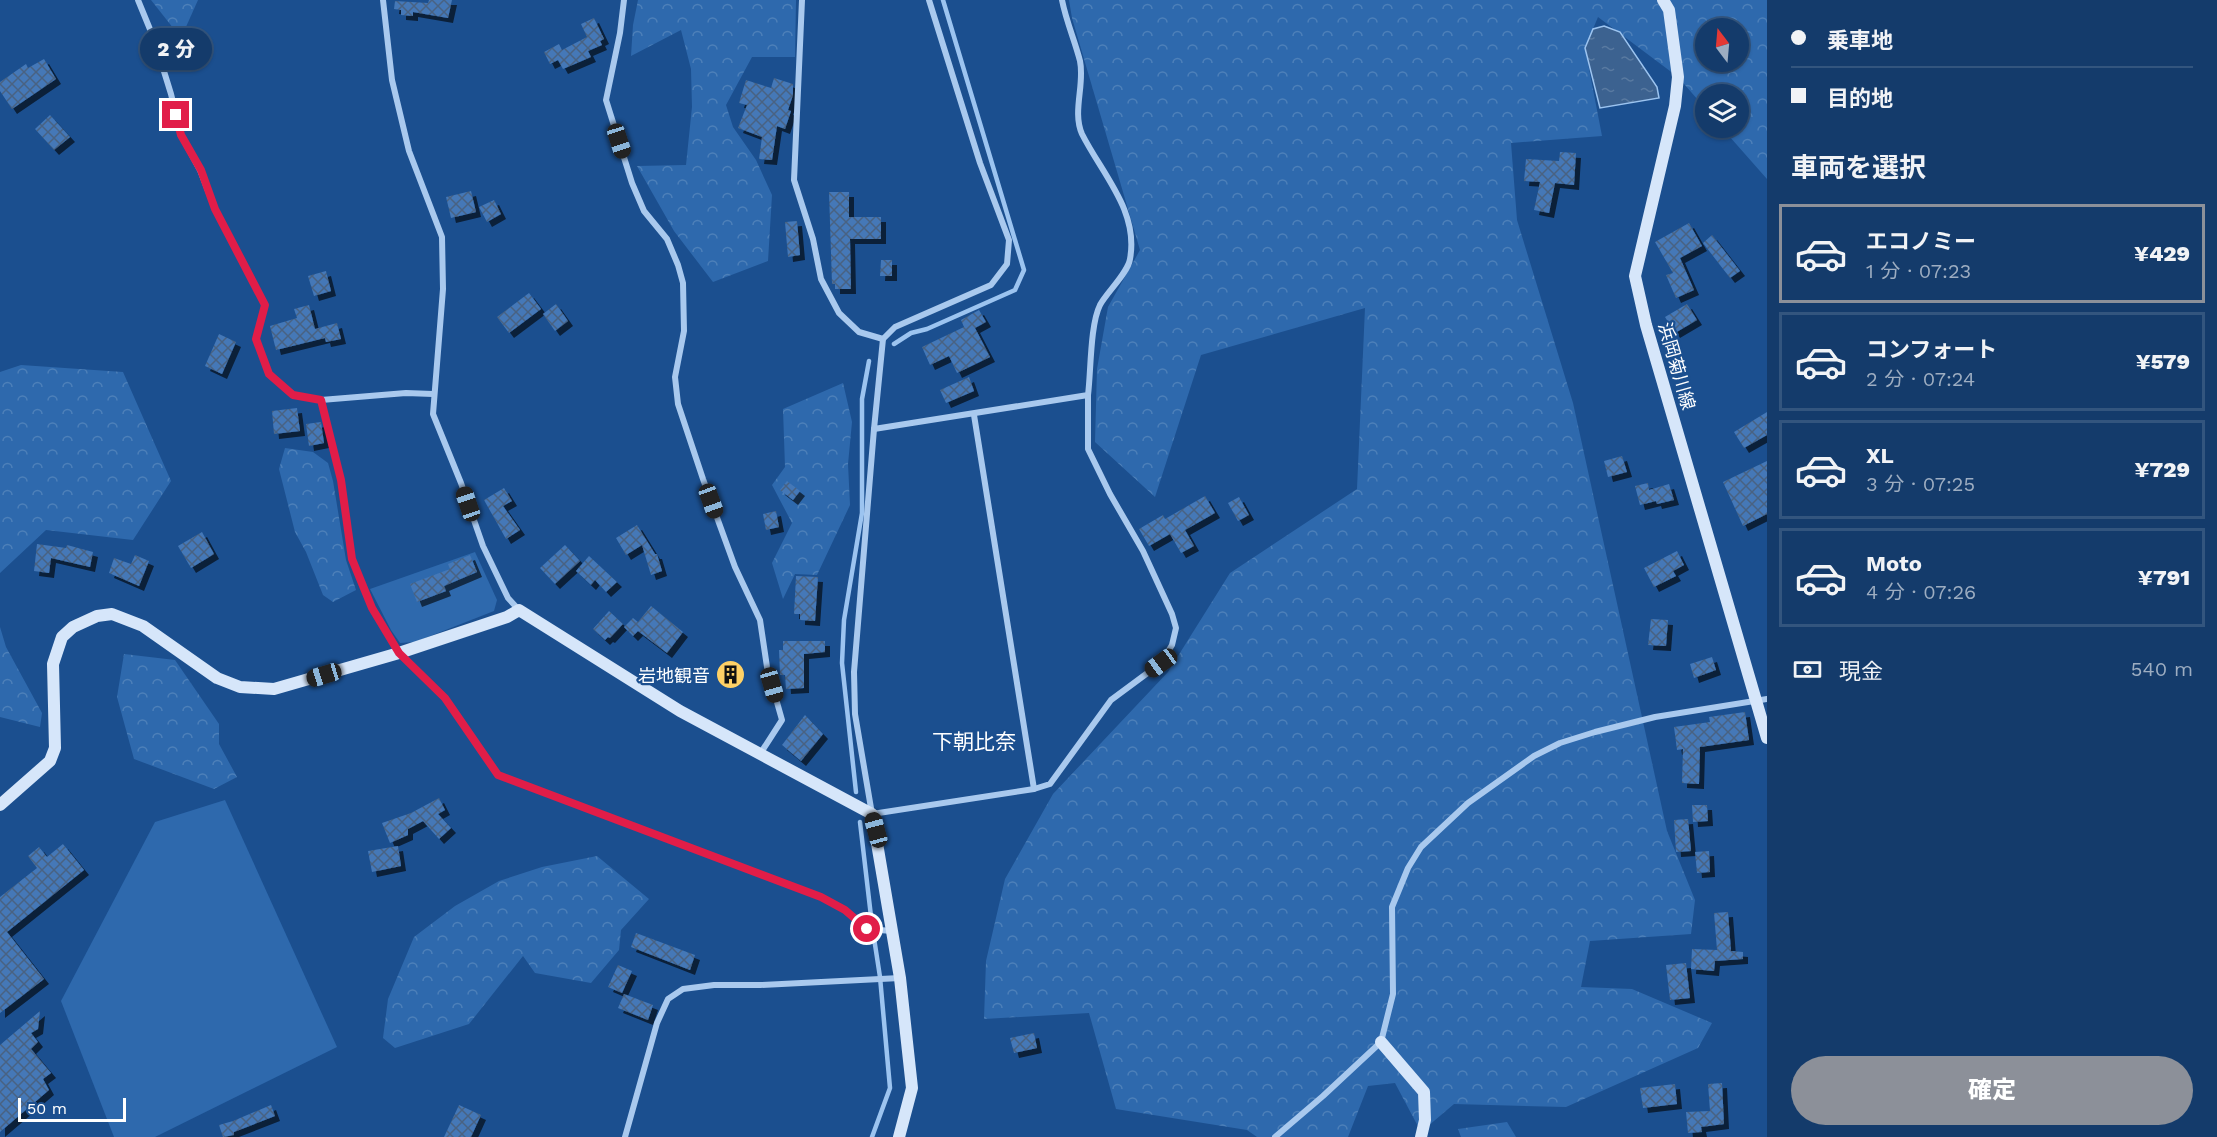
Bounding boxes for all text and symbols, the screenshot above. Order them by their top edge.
north arrow [1695,18,1749,72]
map controls [1695,18,1749,138]
callout: 2 分 [140,28,212,70]
text: 乗車地 [1827,28,1893,53]
text: 2 分 [157,37,195,61]
button: layers [1695,84,1749,138]
text: 目的地 [1827,86,1893,111]
route end [162,101,189,128]
car [605,121,633,161]
text: 車両を選択 [1791,152,1926,184]
icon: car [1794,227,1848,281]
text: エコノミー [1866,229,1976,254]
text: ¥429 [2134,241,2190,266]
text: 1 分 · 07:23 [1866,259,1971,283]
street label: 浜岡菊川線 [1655,320,1699,412]
icon: car [1794,335,1848,389]
text: コンフォート [1866,337,1997,362]
text: ¥579 [2136,349,2190,374]
text: 2 分 · 07:24 [1866,367,1975,391]
icon: car [1794,443,1848,497]
text: XL [1866,443,1894,468]
text: ¥729 [2134,457,2190,482]
text: 3 分 · 07:25 [1866,472,1975,496]
car [696,481,726,521]
car [454,484,482,524]
icon: car [1794,551,1848,605]
text: Moto [1866,551,1922,576]
text: ¥791 [2138,565,2190,590]
text: 4 分 · 07:26 [1866,580,1976,604]
car [1141,645,1181,681]
icon: cash [1791,653,1824,686]
text: 540 m [2131,657,2193,681]
building icon: 岩地観音 [715,659,747,691]
text: 現金 [1839,659,1883,684]
car [304,661,344,689]
place label: 岩地観音 [638,665,710,686]
car [758,665,786,705]
district label: 下朝比奈 [932,729,1016,754]
car [863,810,889,850]
route start [853,915,880,942]
button: 確定 [1791,1056,2193,1125]
scale bar [18,1095,126,1122]
text: 50 m [27,1099,67,1118]

